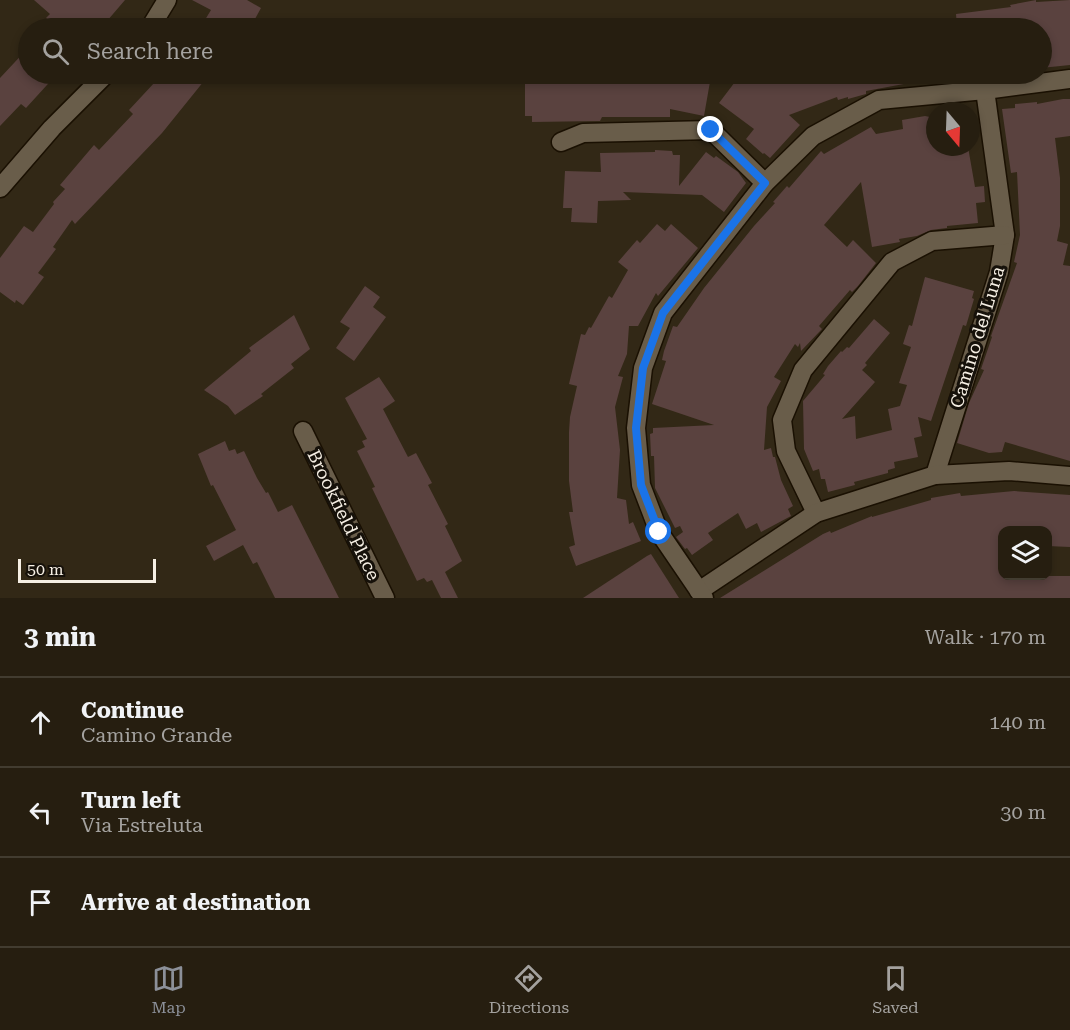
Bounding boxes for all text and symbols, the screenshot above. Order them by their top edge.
search box [18,18,1052,84]
icon: search [39,35,72,68]
text: Search here [87,39,213,64]
north arrow [926,102,980,156]
route end [697,116,723,142]
street label: Camino del Luna [945,263,1009,410]
street label: Brookfield Place [303,446,385,584]
route start [645,518,671,544]
map controls [998,526,1052,580]
button: layers [998,526,1052,580]
scale bar [18,556,156,584]
text: 50 m [27,560,64,579]
text: 3 min [24,622,96,652]
text: Walk · 170 m [925,625,1046,649]
text: Continue [81,698,184,723]
icon: ahead [24,706,57,739]
text: 140 m [989,710,1046,734]
text: Camino Grande [81,723,232,747]
text: Turn left [81,788,181,813]
icon: left [24,796,57,829]
text: 30 m [1000,800,1046,824]
text: Via Estreluta [81,813,203,837]
icon: arrive [24,886,57,919]
text: Arrive at destination [81,890,310,915]
tab: Map [151,962,186,1017]
tab: Directions [489,962,569,1017]
tab: Saved [872,962,919,1017]

